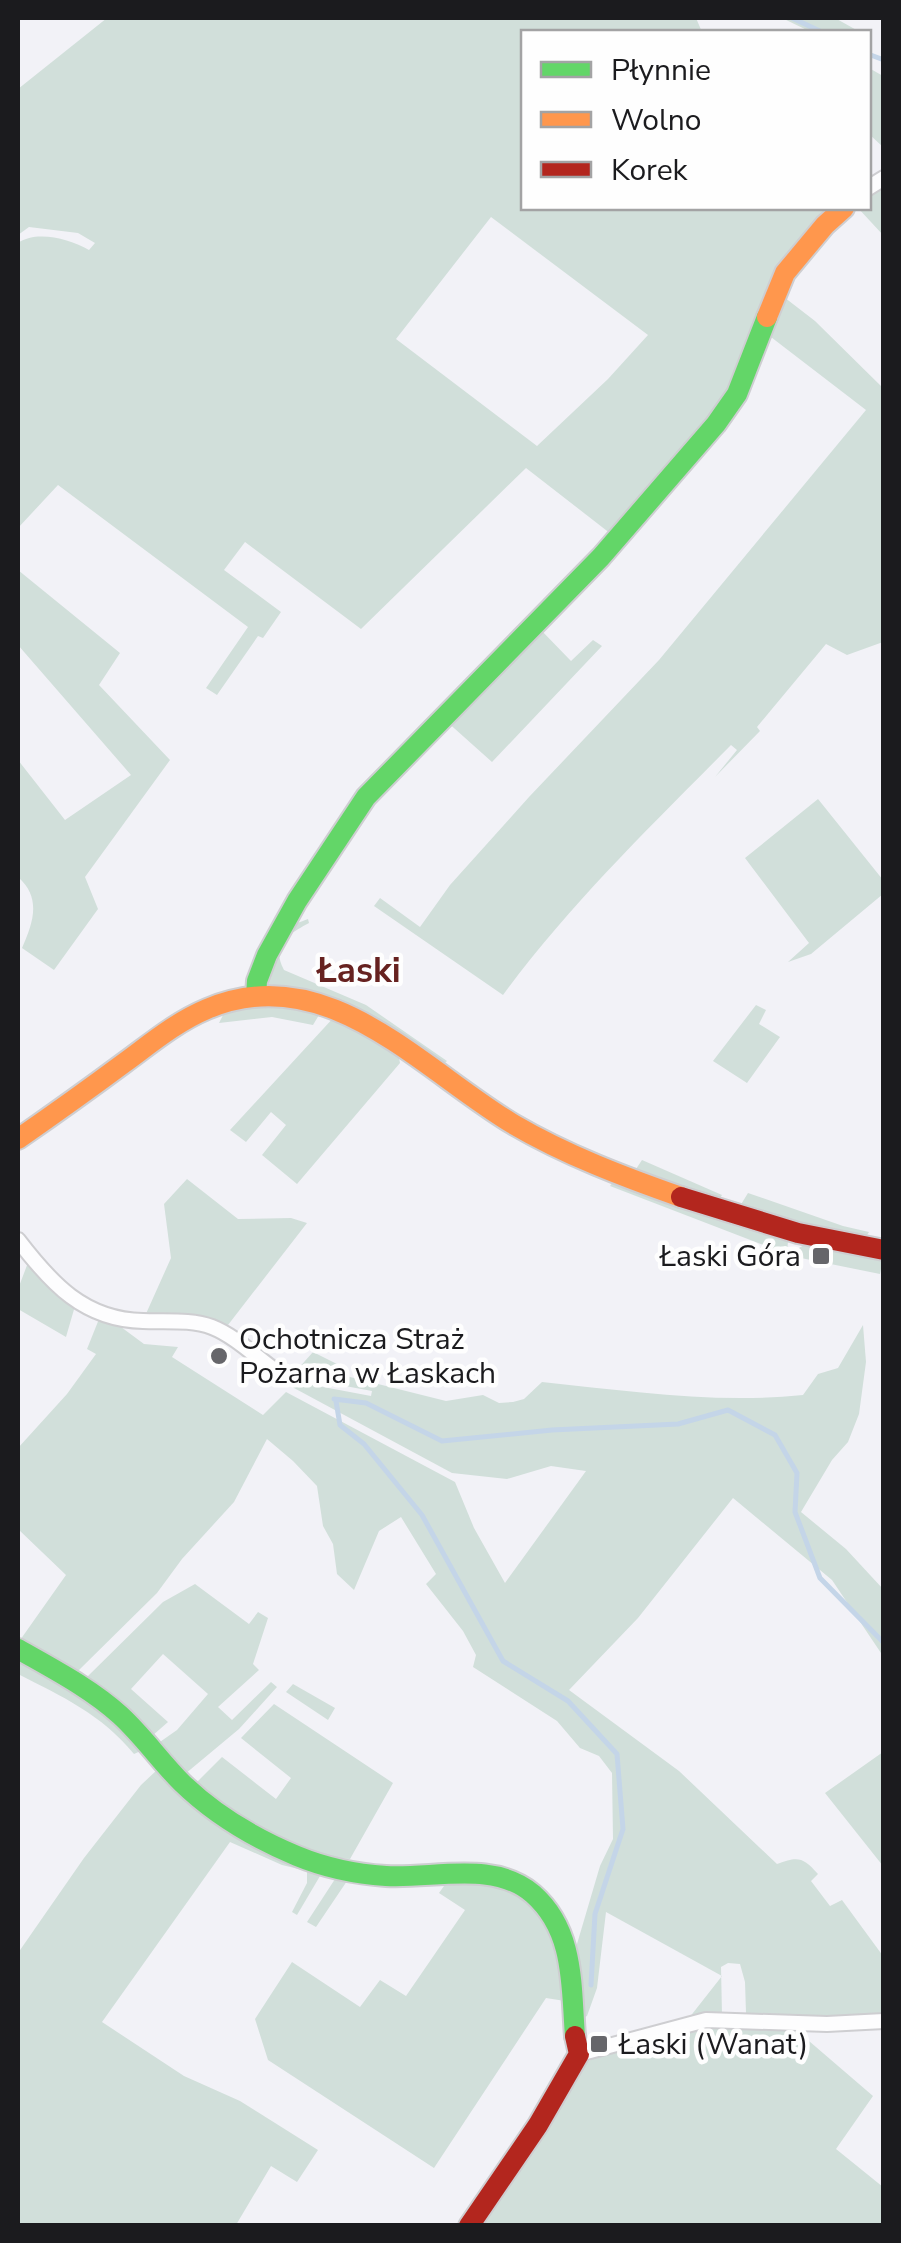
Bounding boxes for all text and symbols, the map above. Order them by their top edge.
legend [521,30,871,210]
text: Płynnie [611,50,711,91]
text: Wolno [611,100,702,141]
text: Korek [611,150,689,191]
district label: Łaski [315,947,401,994]
place label: Łaski Góra [659,1236,801,1277]
marker: Łaski Góra [810,1245,832,1267]
place label: Ochotnicza Straż Pożarna w Łaskach [239,1319,496,1394]
marker: Ochotnicza Straż Pożarna w Łaskach [208,1345,230,1367]
place label: Łaski (Wanat) [618,2024,808,2065]
marker: Łaski (Wanat) [588,2033,610,2055]

